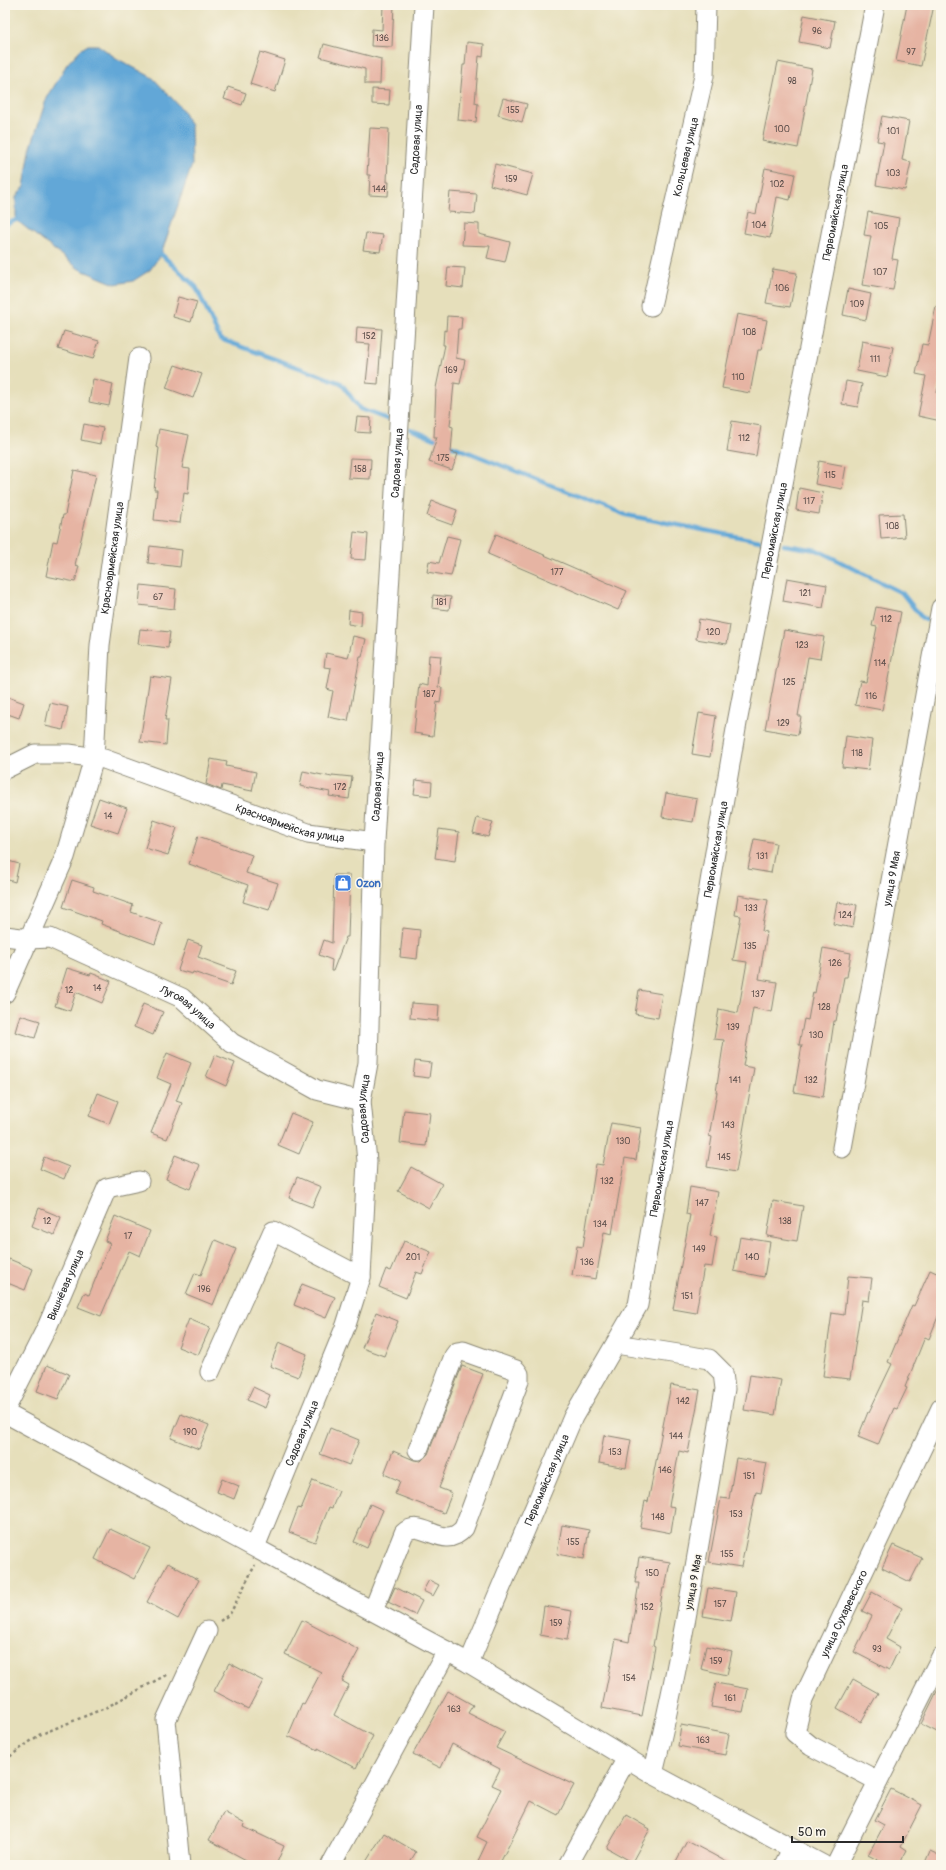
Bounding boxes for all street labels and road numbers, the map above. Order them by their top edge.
street label: Садовая улица [408,104,425,175]
street label: Кольцевая улица [670,116,701,198]
street label: Первомайская улица [820,163,851,262]
street label: Садовая улица [389,428,406,498]
street label: Первомайская улица [759,481,790,580]
street label: Красноармейская улица [98,501,126,615]
street label: Садовая улица [369,751,386,822]
street label: Первомайская улица [701,800,731,898]
street label: Красноармейская улица [234,801,345,845]
street label: улица 9 Мая [880,850,903,908]
street label: Луговая улица [157,982,218,1032]
street label: Садовая улица [355,1073,373,1144]
street label: Первомайская улица [647,1119,676,1218]
street label: Вишнёвая улица [45,1248,87,1322]
street label: Садовая улица [283,1399,321,1468]
street label: Первомайская улица [522,1432,572,1527]
street label: улица 9 Мая [682,1553,705,1612]
street label: улица Сухаревского [817,1568,870,1660]

